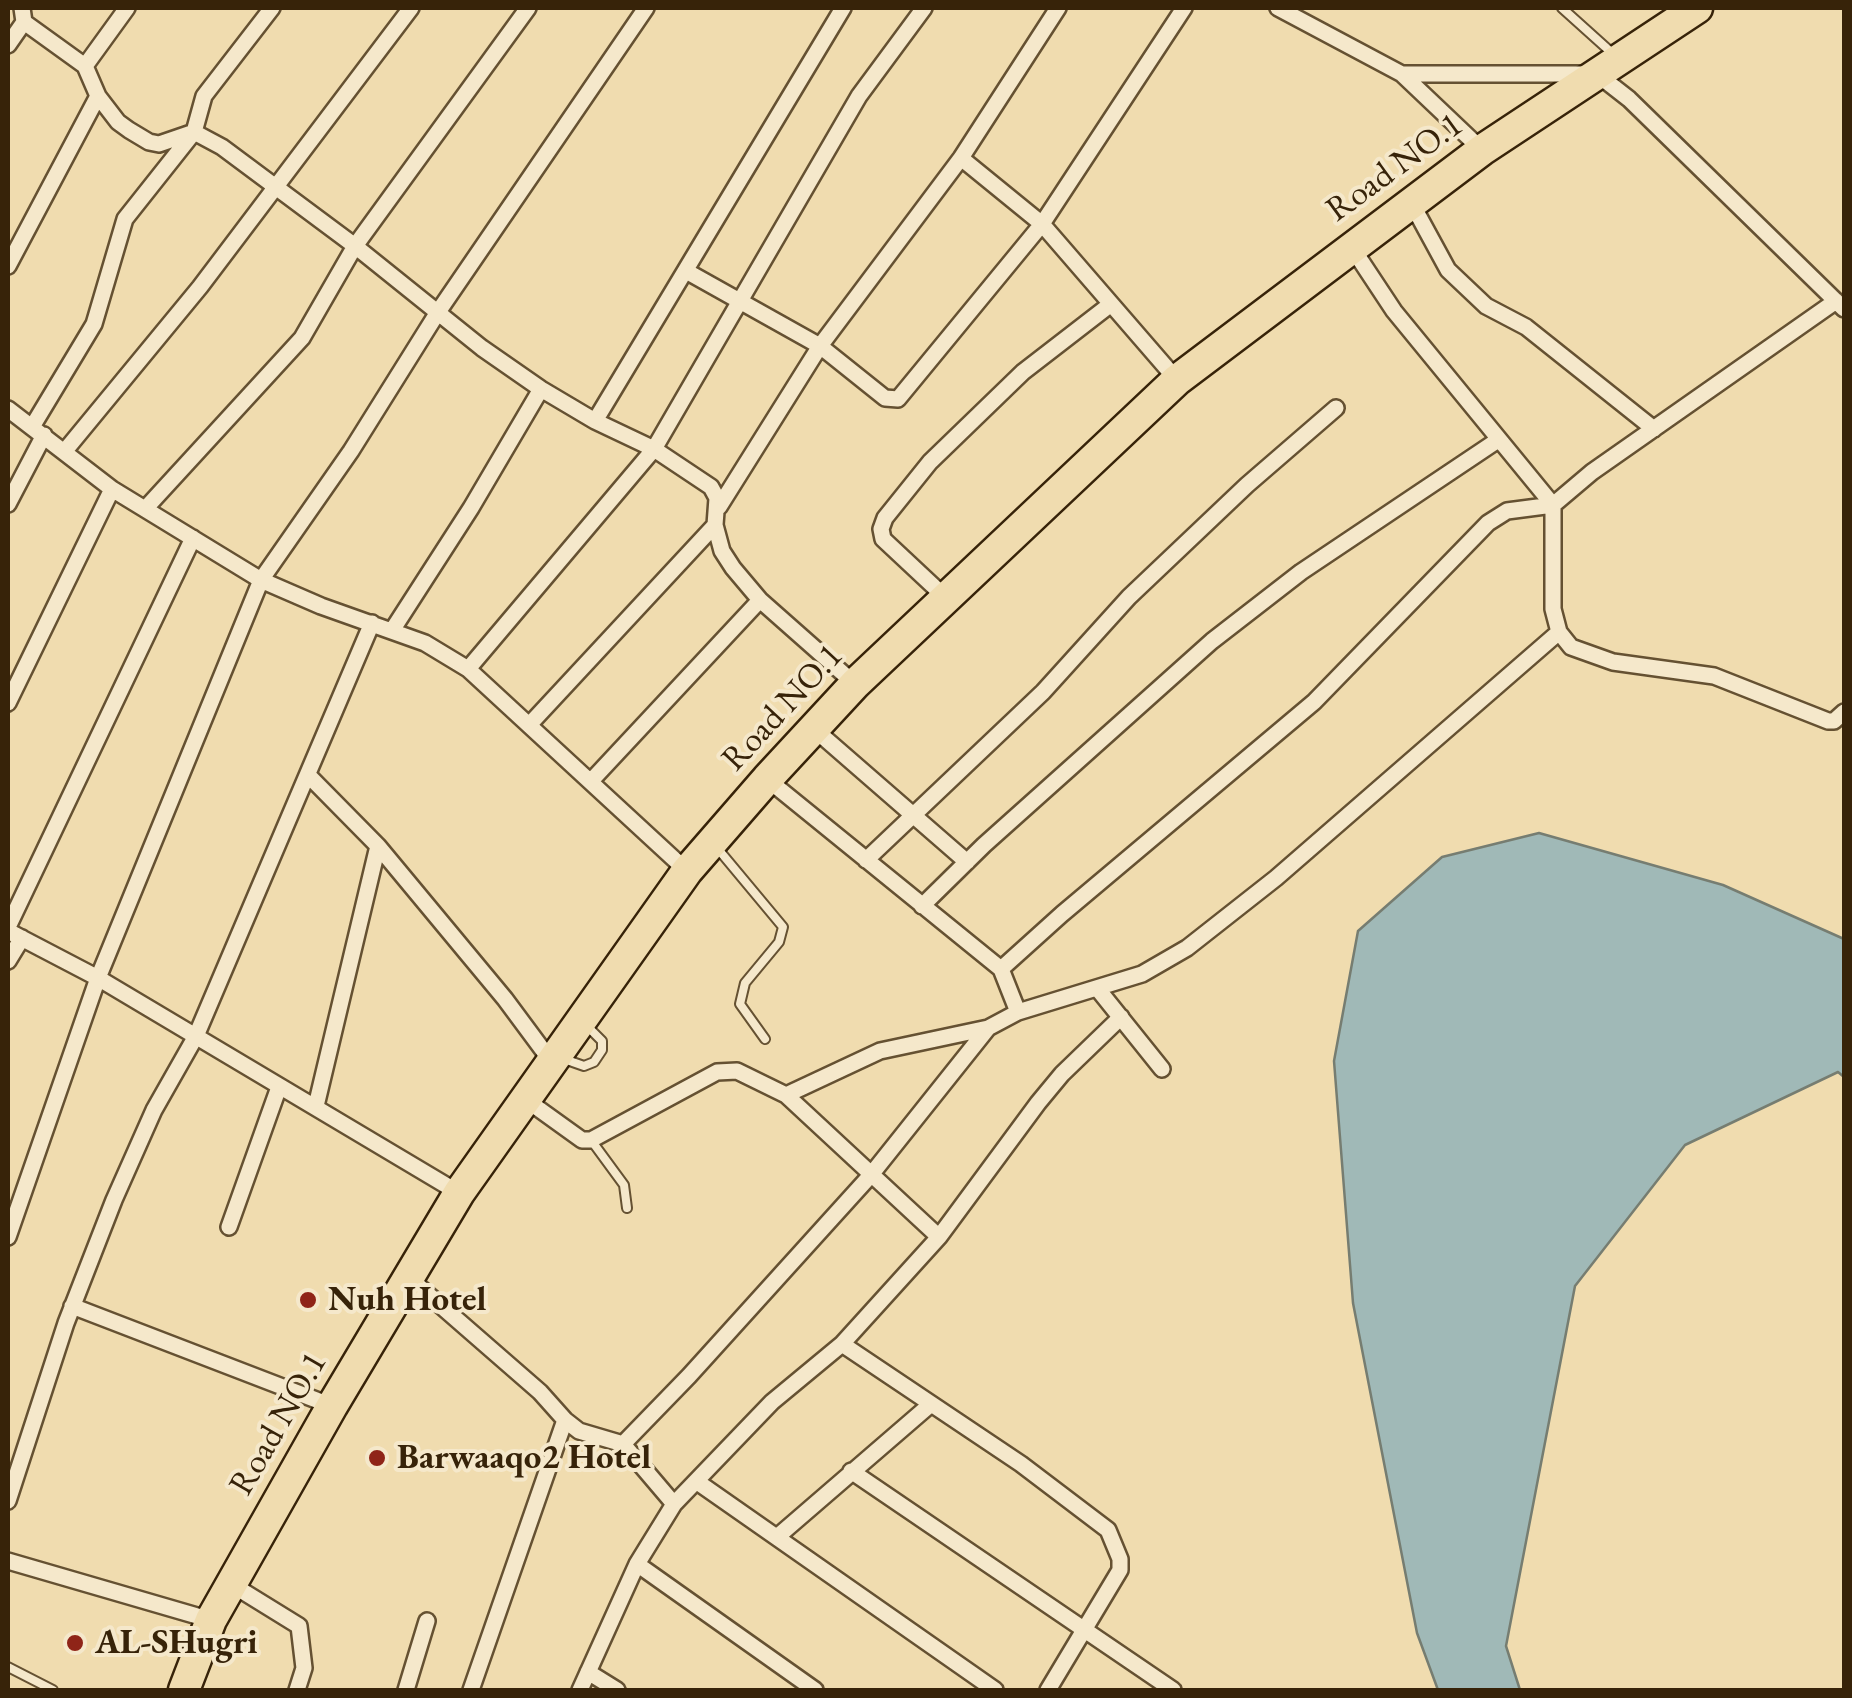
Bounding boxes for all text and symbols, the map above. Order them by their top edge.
street label: Road NO.1 [1319,104,1471,232]
street label: Road NO.1 [714,636,852,780]
place label: Nuh Hotel [328,1279,487,1321]
marker: Nuh Hotel [297,1289,319,1311]
street label: Road NO.1 [221,1345,337,1503]
place label: Barwaaqo2 Hotel [397,1437,651,1479]
marker: Barwaaqo2 Hotel [366,1447,388,1469]
place label: AL-SHugri [95,1622,258,1664]
marker: AL-SHugri [64,1632,86,1654]

